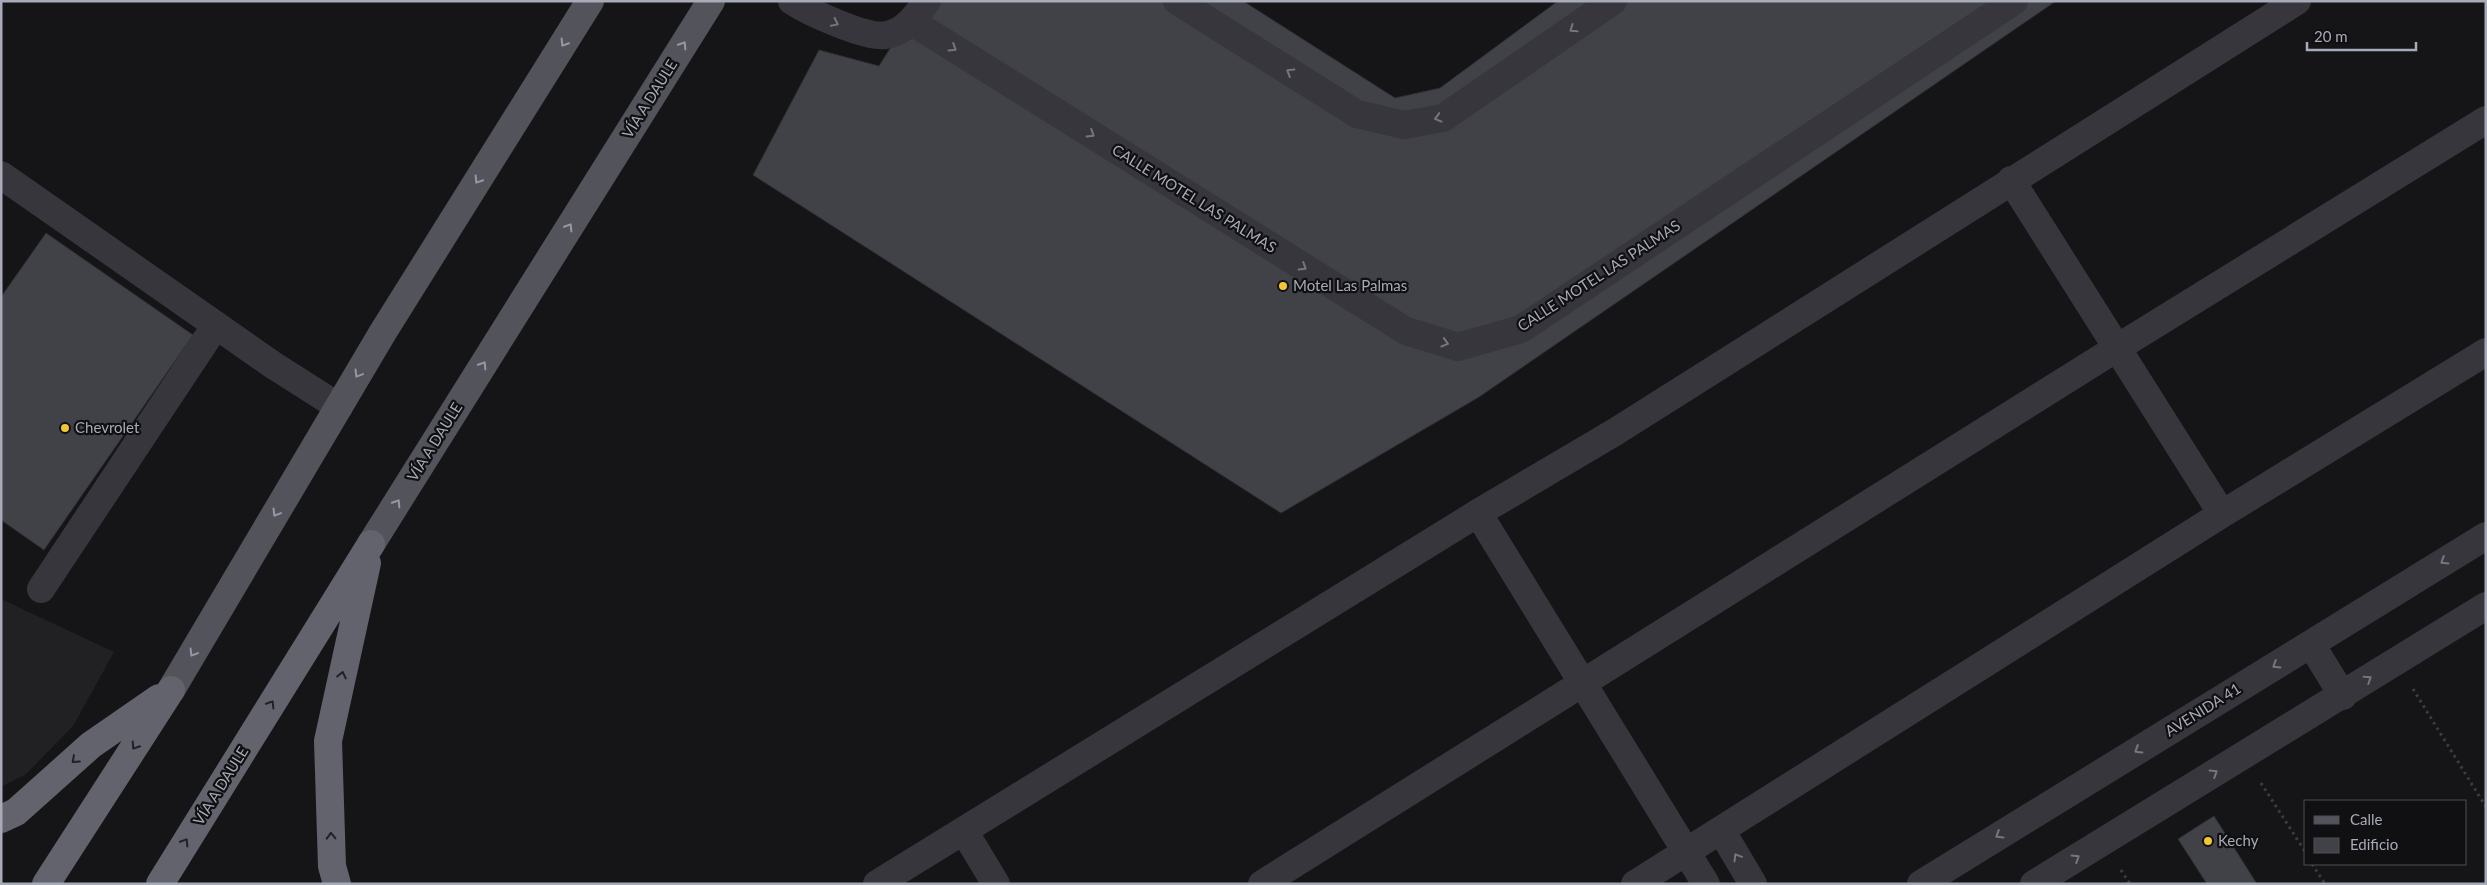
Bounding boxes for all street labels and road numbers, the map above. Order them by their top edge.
street label: VÍA A DAULE [618,56,680,141]
street label: CALLE MOTEL LAS PALMAS [1109,140,1280,256]
street label: CALLE MOTEL LAS PALMAS [1514,216,1683,335]
street label: VÍA A DAULE [403,399,465,484]
street label: AVENIDA 41 [2161,679,2244,740]
street label: VÍA A DAULE [189,743,251,828]

